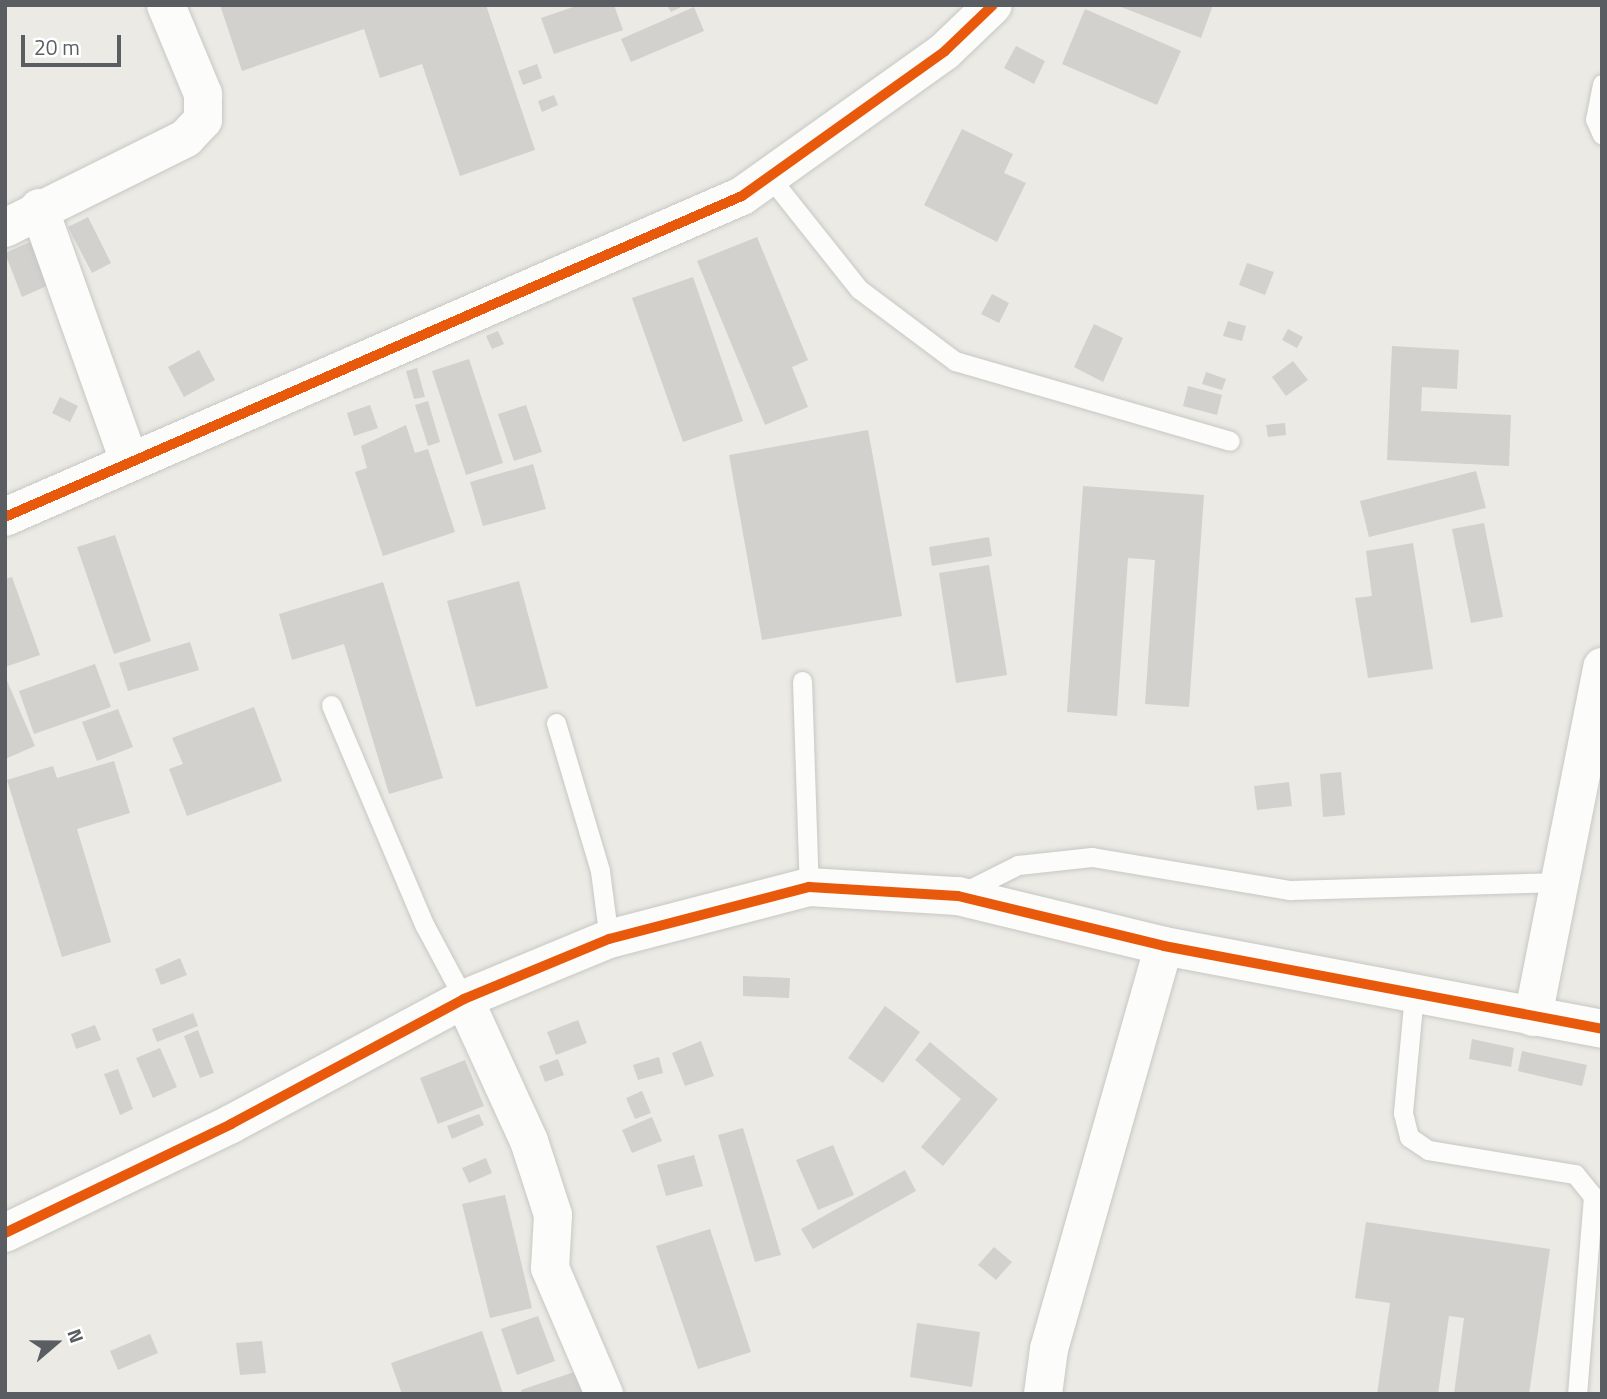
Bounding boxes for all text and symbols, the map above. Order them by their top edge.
scale bar [24,21,124,65]
text: 20 m [34,31,80,63]
north arrow [21,1308,91,1378]
text: N [60,1324,92,1347]

